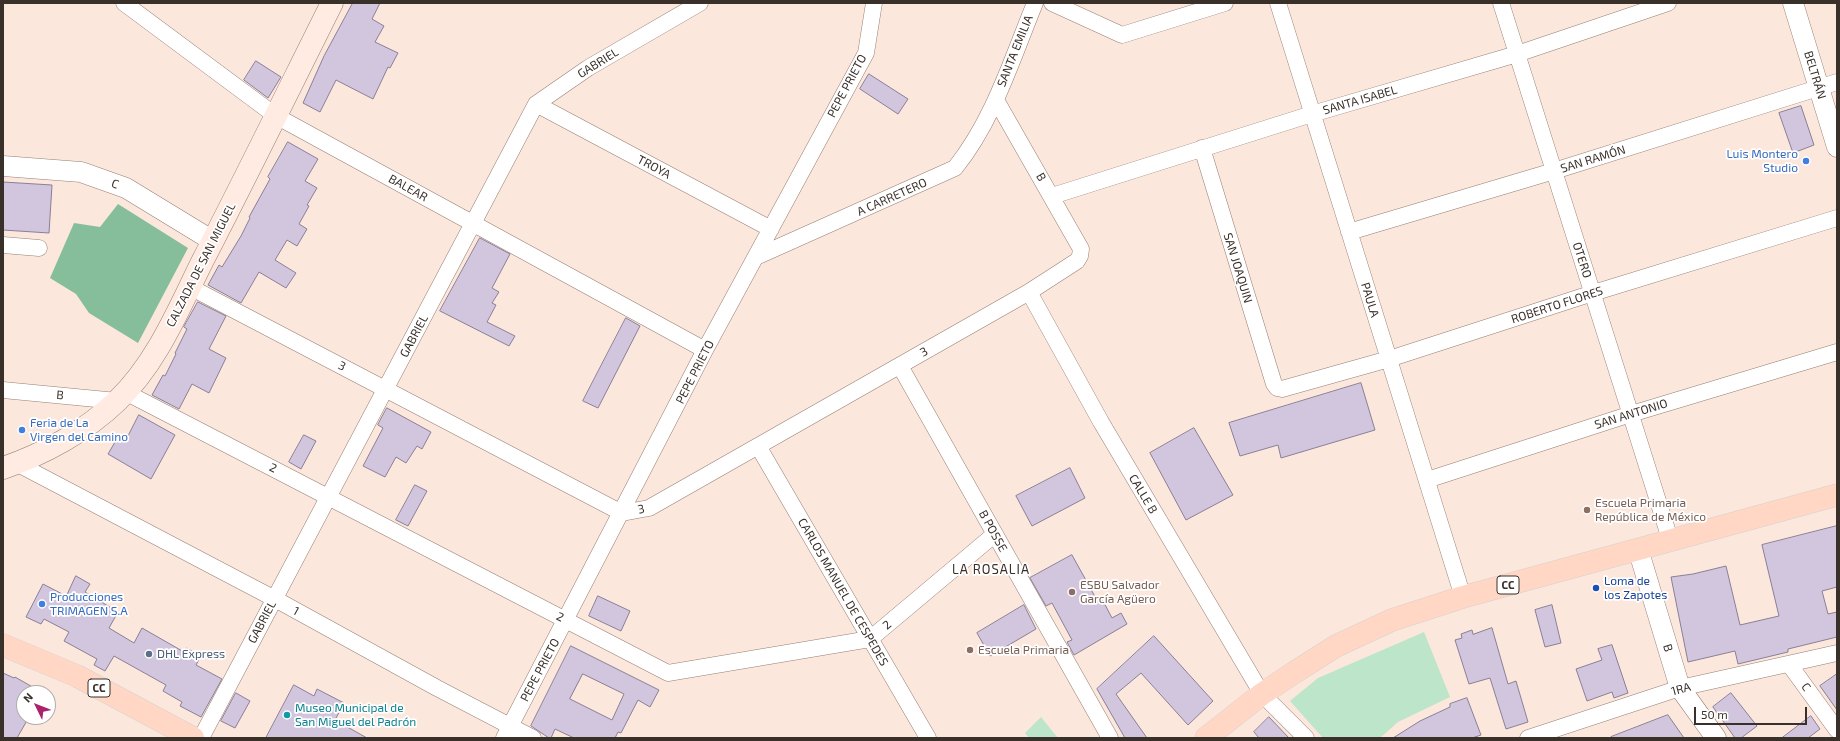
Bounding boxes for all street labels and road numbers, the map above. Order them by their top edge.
street label: SANTA EMILIA [994,13,1036,89]
street label: GABRIEL [575,45,621,81]
street label: BELTRÁN [1801,49,1829,101]
street label: PEPE PRIETO [824,52,870,120]
street label: SANTA ISABEL [1321,83,1399,117]
street label: SAN RAMÓN [1559,142,1627,176]
street label: TROYA [635,152,673,182]
street label: B [1033,170,1049,184]
street label: BALEAR [386,171,430,205]
street label: A CARRETERO [855,175,929,219]
street label: C [109,176,121,192]
street label: CALZADA DE SAN MIGUEL [163,200,239,330]
street label: SAN JOAQUIN [1221,231,1255,305]
street label: OTERO [1569,240,1595,280]
street label: PAULA [1358,281,1382,319]
street label: ROBERTO FLORES [1509,283,1605,327]
street label: GABRIEL [397,312,431,360]
street label: PEPE PRIETO [673,338,717,406]
street label: 3 [918,344,930,360]
street label: 3 [336,358,348,374]
street label: B [56,388,64,402]
street label: SAN ANTONIO [1593,396,1669,432]
street label: 2 [267,460,279,476]
street label: CALLE B [1126,472,1160,516]
street label: 3 [636,501,646,517]
street label: B POSSE [976,508,1010,554]
street label: CARLOS MANUEL DE CESPEDES [795,516,891,668]
road number: CC [1497,576,1519,594]
street label: GABRIEL [245,598,279,646]
street label: 1 [290,604,302,618]
street label: 2 [554,609,566,625]
street label: 2 [880,617,894,633]
street label: PEPE PRIETO [517,636,563,704]
street label: B [1660,642,1676,654]
road number: CC [88,679,110,697]
street label: 1RA [1670,680,1692,698]
street label: C [1798,680,1814,694]

